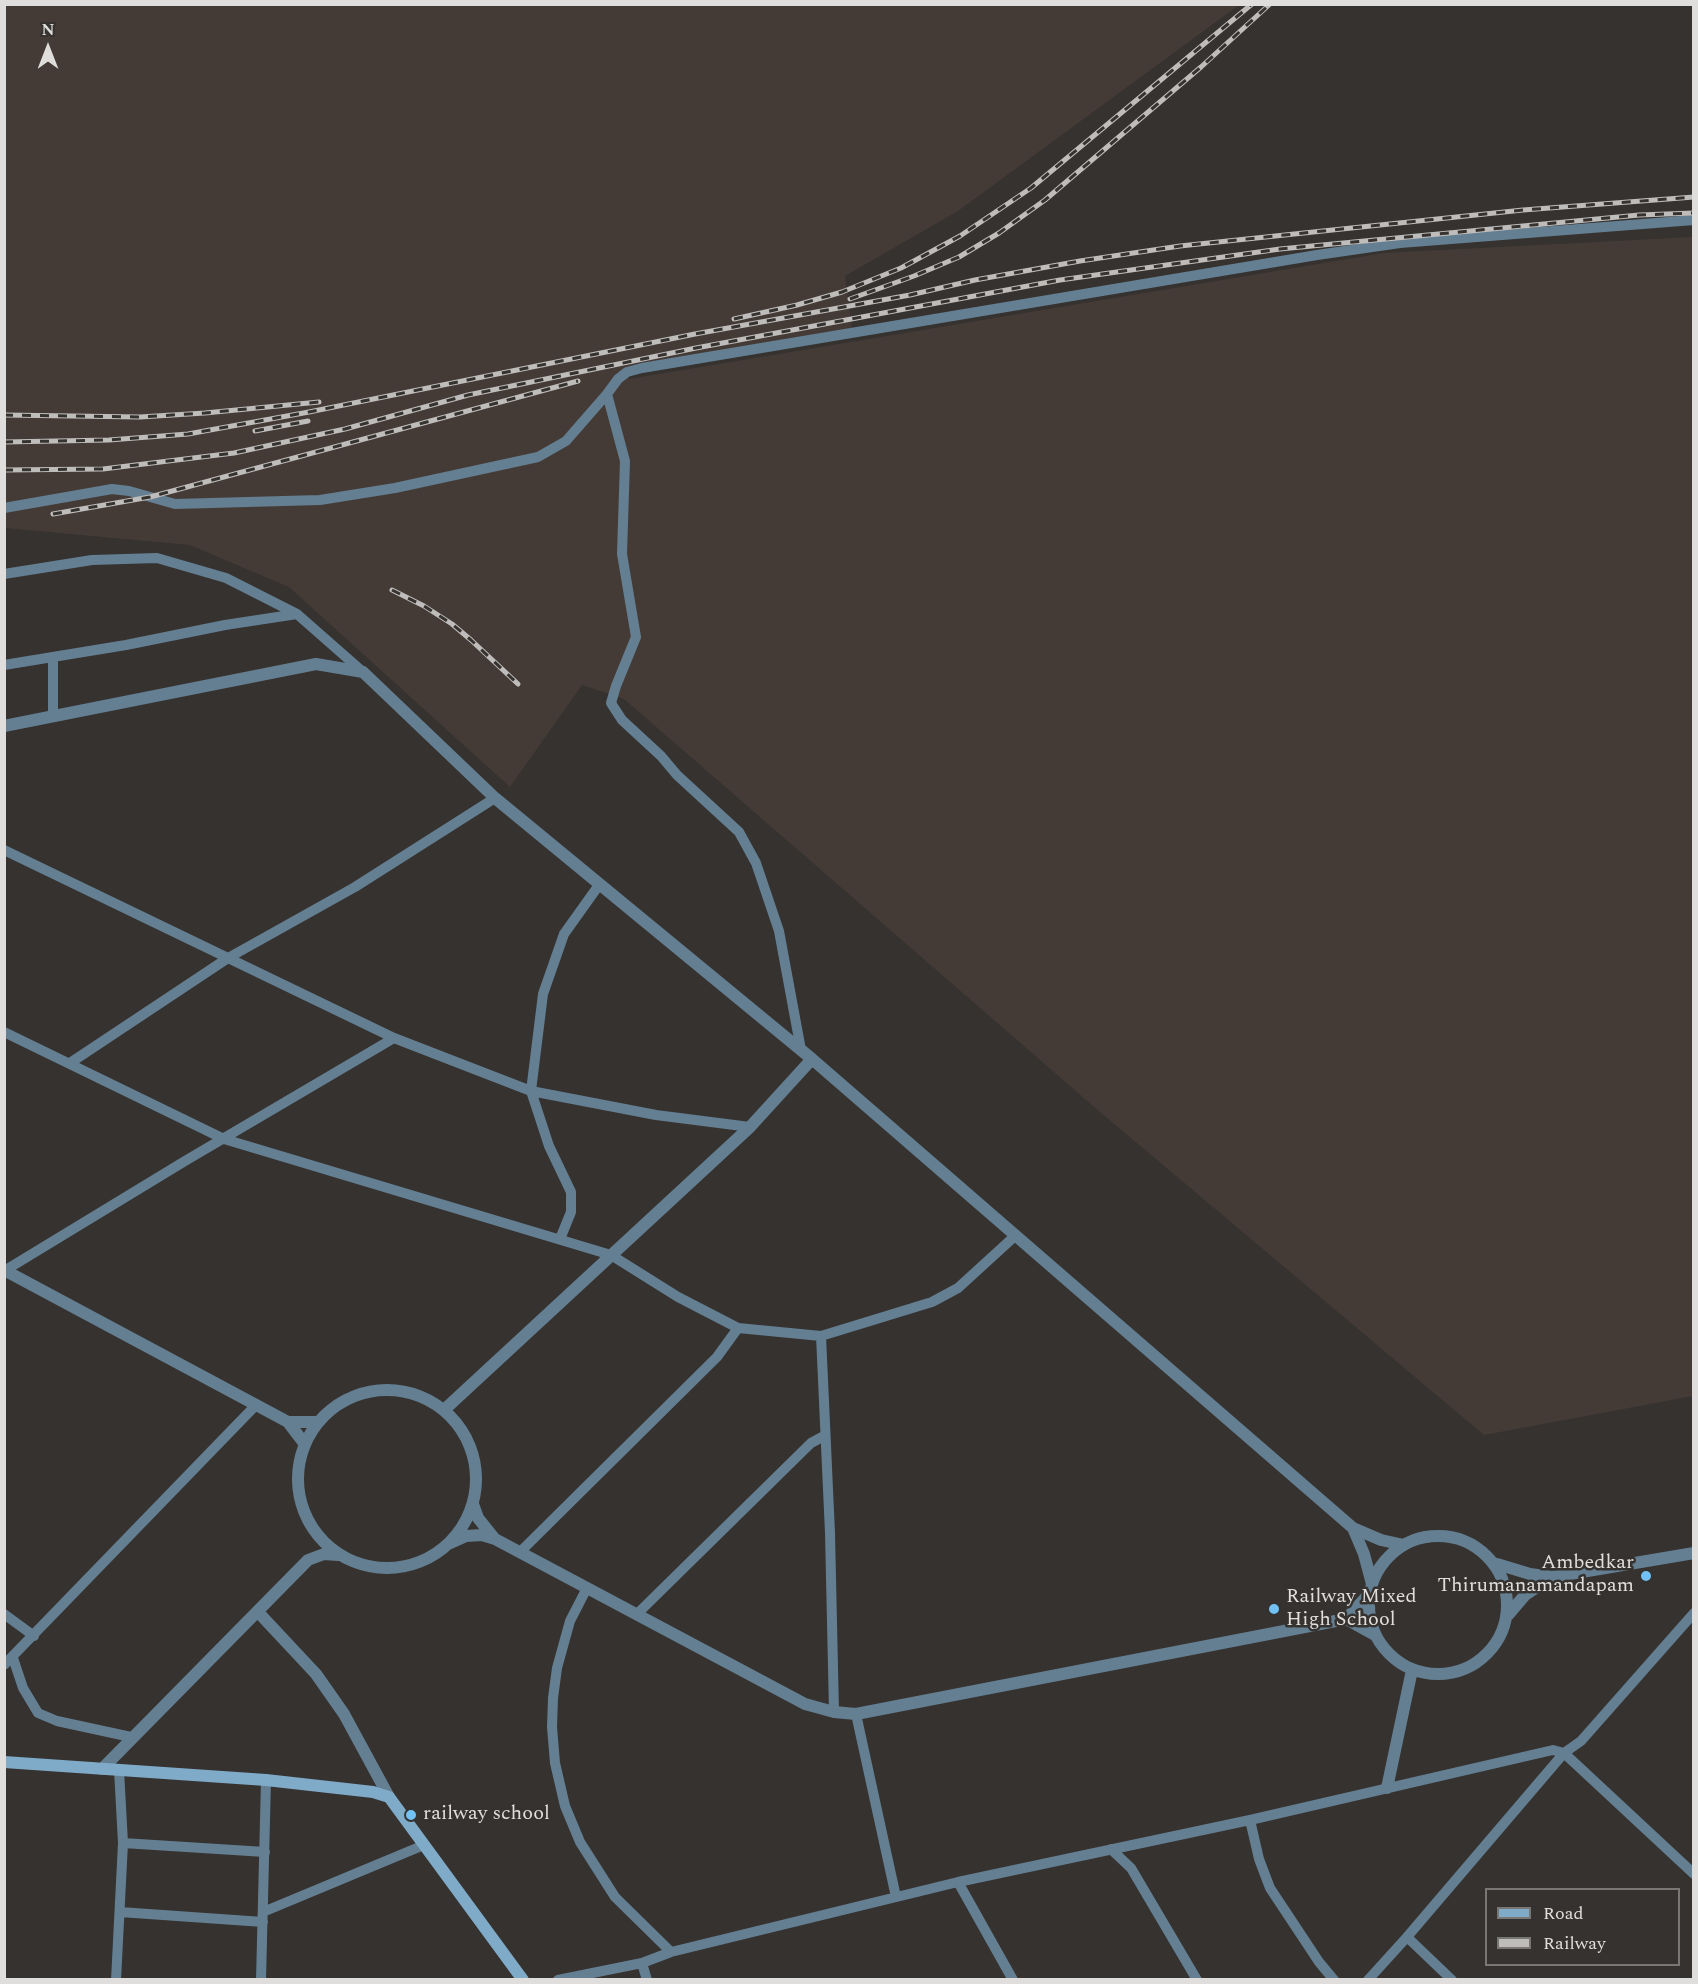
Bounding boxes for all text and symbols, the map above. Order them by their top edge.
north arrow [18,18,78,78]
text: N [41,18,55,42]
place label: Ambedkar Thirumanamandapam [1437,1552,1634,1599]
marker: Ambedkar Thirumanamandapam [1639,1569,1653,1583]
place label: Railway Mixed High School [1286,1586,1417,1633]
marker: Railway Mixed High School [1267,1602,1281,1616]
place label: railway school [423,1803,550,1827]
marker: railway school [404,1808,418,1822]
legend [1485,1888,1680,1966]
text: Road [1543,1900,1584,1927]
text: Railway [1543,1930,1606,1957]

